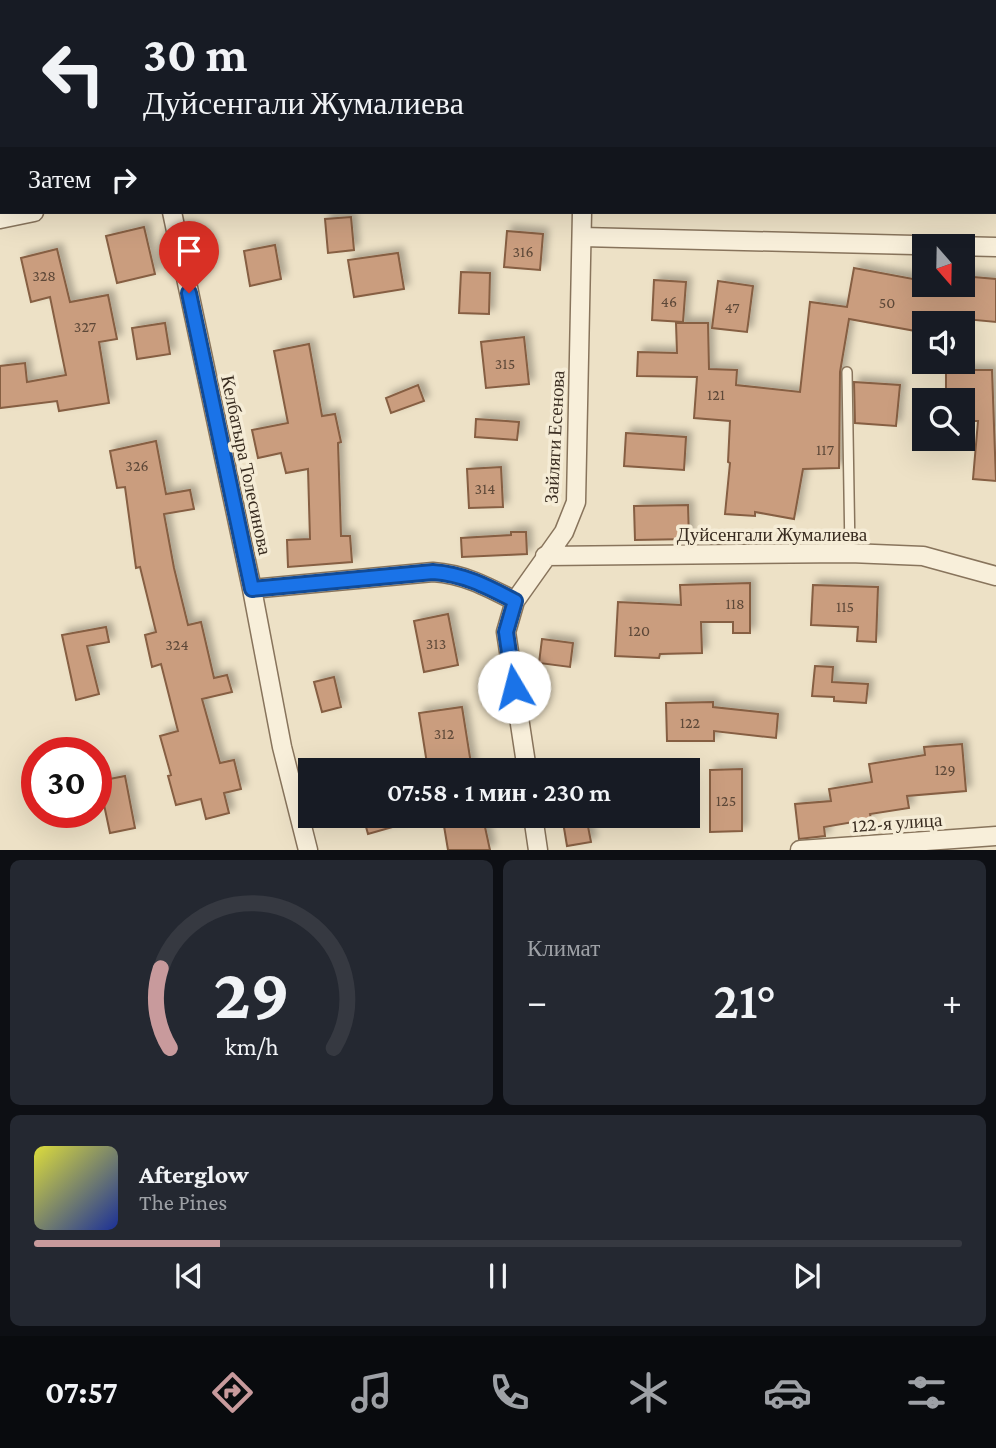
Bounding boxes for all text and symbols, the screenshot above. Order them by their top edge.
text: 30 m [143,27,248,82]
icon: left [28,28,119,119]
text: Дуйсенгали Жумалиева [143,85,464,121]
icon: right [105,161,143,199]
text: Затем [28,165,91,194]
pin [159,221,219,293]
icon: arrive [170,232,208,270]
north arrow [912,234,975,298]
map controls [912,234,975,451]
house number: 316 [512,243,534,260]
house number: 328 [32,267,56,284]
house number: 46 [661,293,677,310]
house number: 50 [879,294,895,311]
house number: 47 [724,299,740,316]
button: sound [912,311,975,374]
house number: 327 [74,318,97,335]
house number: 315 [495,355,515,372]
street label: Зайляги Есенова [541,369,569,504]
street label: Келбатыра Толесинова [217,373,276,557]
house number: 121 [707,386,725,403]
button: search [912,388,975,451]
house number: 117 [816,441,835,458]
house number: 326 [125,457,149,474]
house number: 314 [474,480,496,497]
street label: Дуйсенгали Жумалиева [677,524,868,545]
house number: 118 [725,595,745,612]
house number: 115 [836,598,854,615]
house number: 120 [628,622,650,639]
house number: 313 [426,635,446,652]
house number: 324 [165,636,189,653]
position arrow [477,650,551,724]
house number: 122 [680,714,701,731]
house number: 312 [434,725,455,742]
speed limit sign: 30 [21,737,112,828]
house number: 129 [934,761,956,778]
text: 07:58 · 1 мин · 230 m [387,778,611,807]
house number: 125 [716,792,736,809]
street label: 122-я улица [851,809,943,836]
text: Климат [527,935,600,961]
text: 29 [213,954,290,1035]
text: 21° [713,971,776,1029]
text: − [527,980,547,1022]
text: + [942,980,962,1022]
text: km/h [225,1033,278,1060]
text: Afterglow [139,1160,249,1189]
text: The Pines [139,1189,227,1215]
icon: previous [170,1257,208,1295]
icon: pause [479,1257,517,1295]
icon: next [788,1257,826,1295]
icon: directions [208,1368,257,1417]
icon: music [347,1368,396,1417]
icon: phone [485,1368,534,1417]
icon: climate [624,1368,673,1417]
icon: car [763,1368,812,1417]
icon: filters [902,1368,951,1417]
text: 07:57 [45,1374,118,1410]

